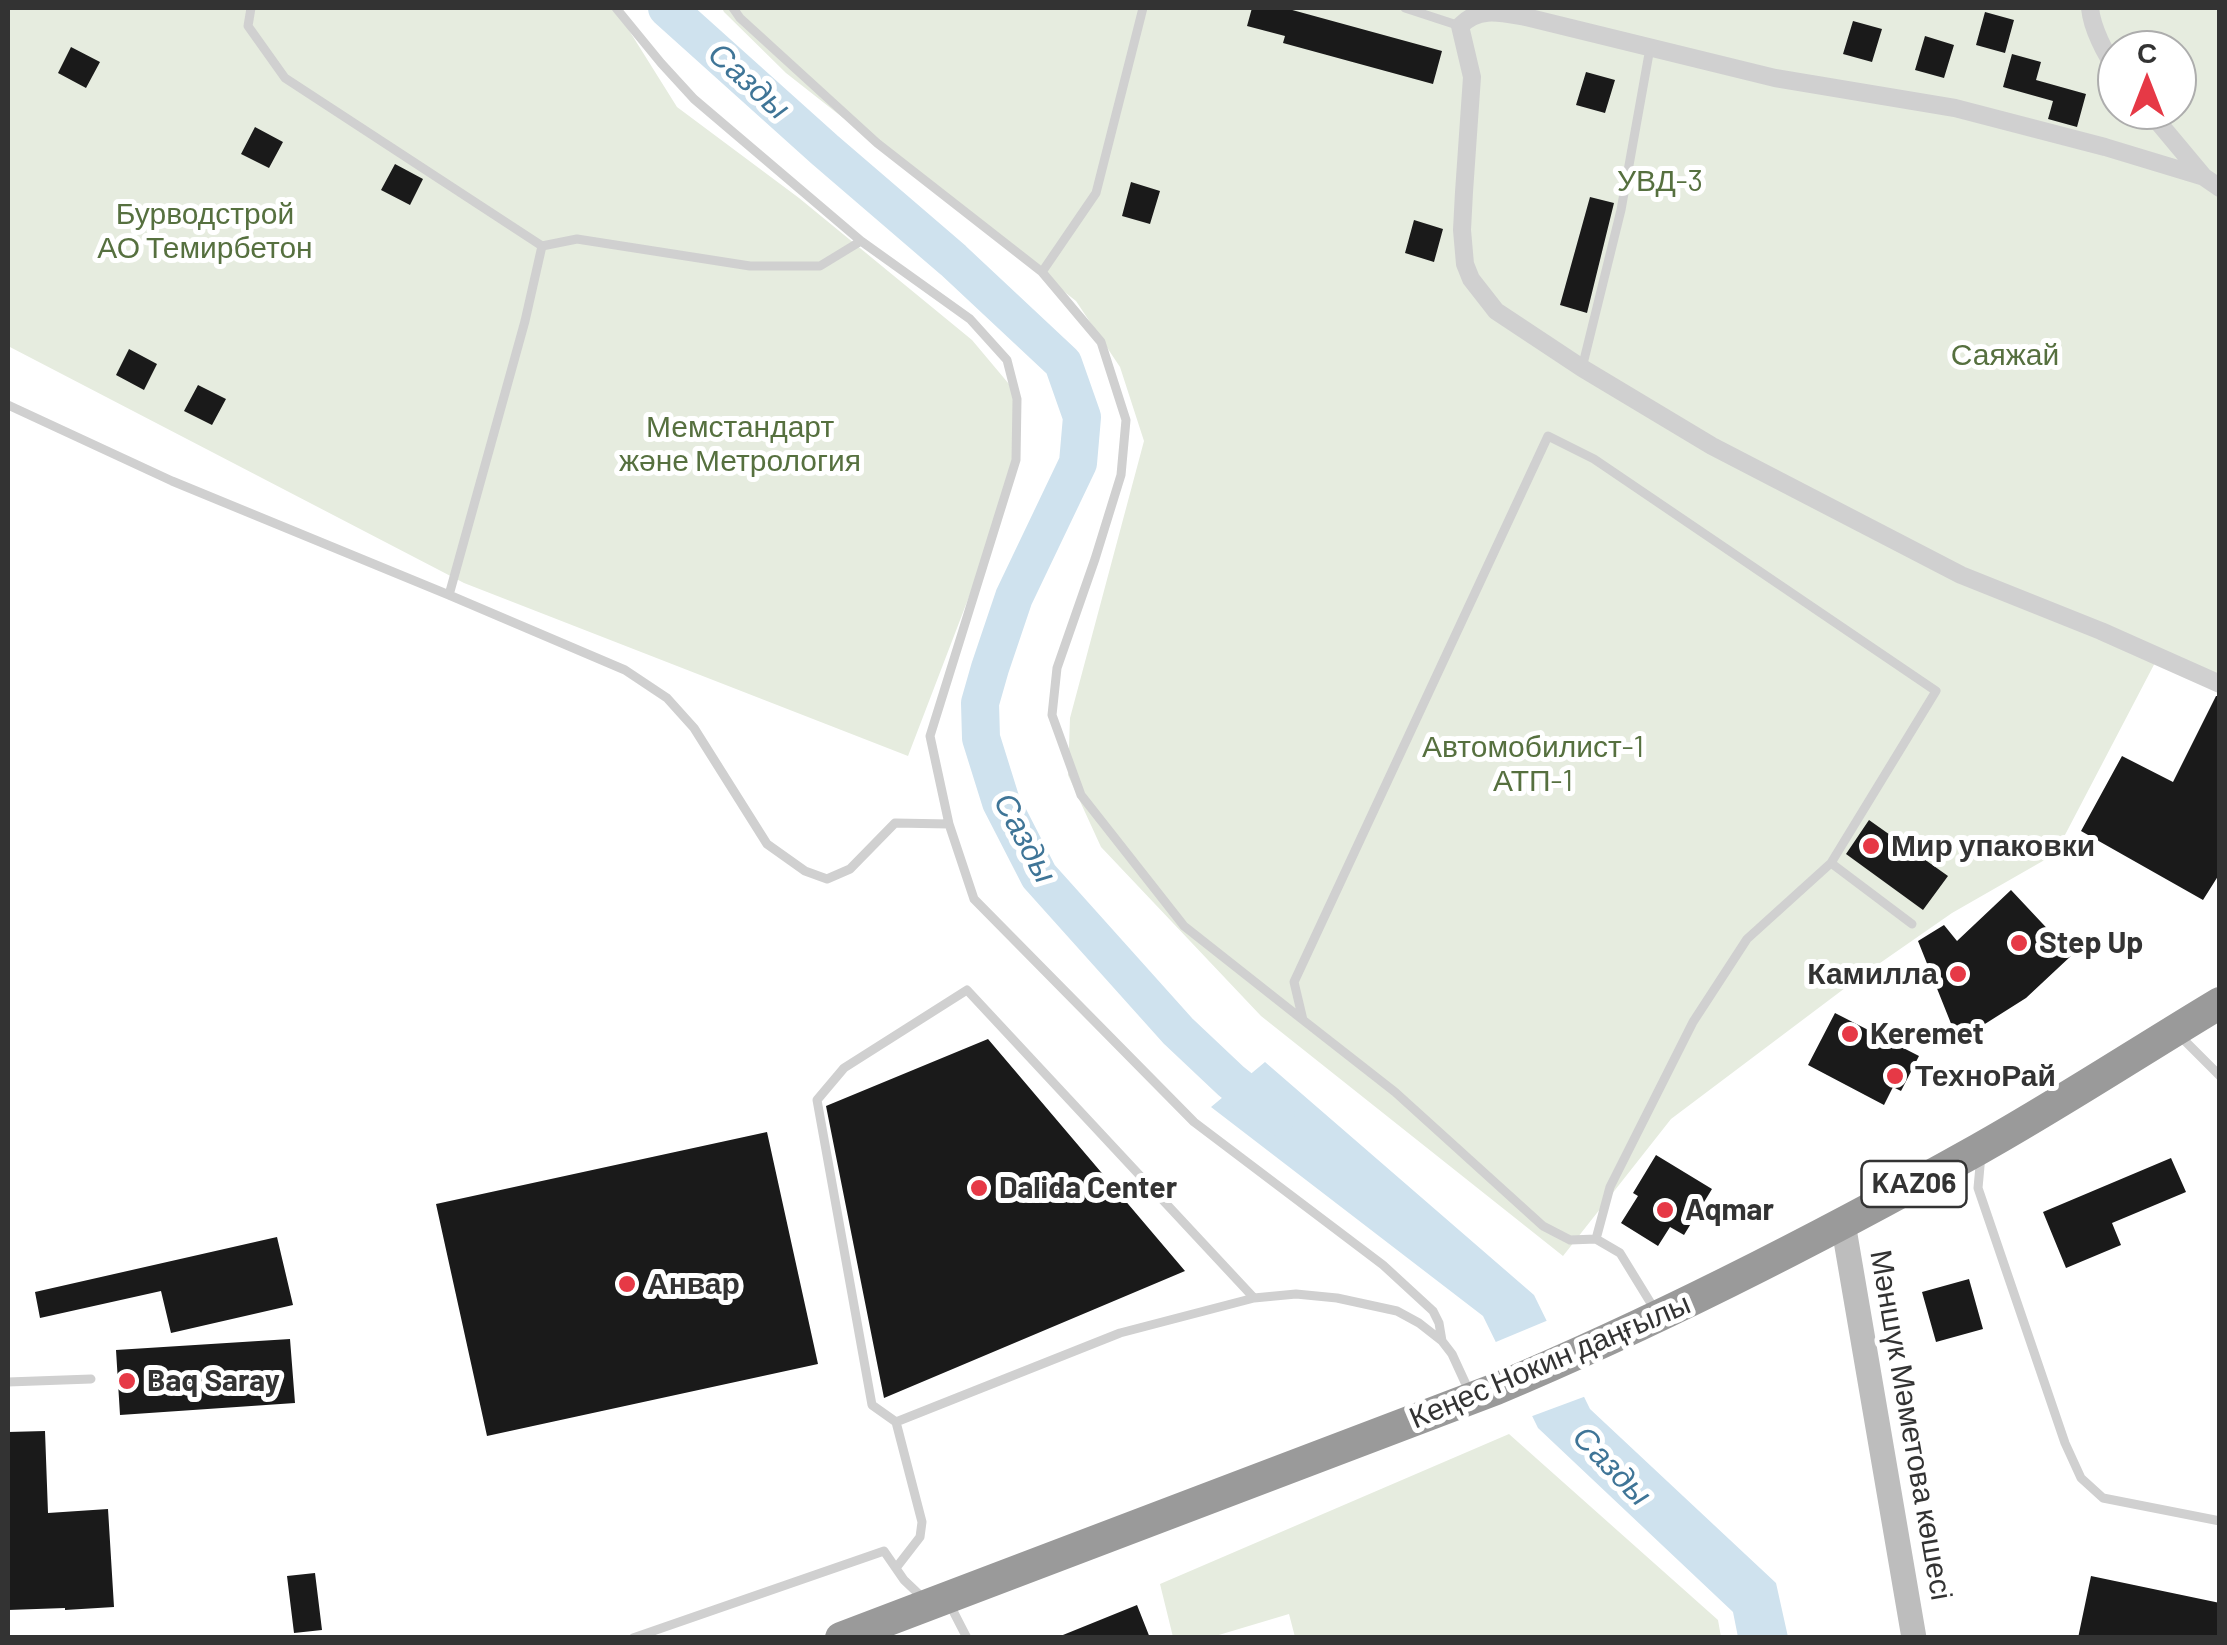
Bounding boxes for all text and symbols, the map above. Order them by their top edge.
north arrow [2097,30,2197,130]
water label: Сазды [700,35,798,127]
text: С [2137,35,2157,69]
park label: УВД-3 [1617,163,1703,199]
park label: Бурводстрой АО Темирбетон [97,196,313,266]
park label: Саяжай [1951,337,2059,373]
park label: Мемстандарт және Метрология [619,409,861,480]
park label: Автомобилист-1 АТП-1 [1422,729,1644,800]
water label: Сазды [985,786,1065,890]
place label: Мир упаковки [1891,828,2095,864]
marker: Мир упаковки [1860,835,1882,857]
place label: Step Up [2039,925,2143,961]
marker: Step Up [2008,932,2030,954]
place label: Камилла [1807,956,1938,992]
marker: Камилла [1947,963,1969,985]
place label: Keremet [1870,1016,1984,1052]
marker: Keremet [1839,1023,1861,1045]
place label: ТехноРай [1915,1058,2056,1094]
marker: ТехноРай [1884,1065,1906,1087]
road number: KАZ06 [1862,1161,1966,1207]
place label: Dalida Center [999,1170,1177,1206]
marker: Dalida Center [968,1177,990,1199]
place label: Aqmar [1685,1192,1774,1228]
marker: Aqmar [1654,1199,1676,1221]
street label: Мәншүк Мәметова көшесі [1862,1247,1960,1603]
place label: Анвар [647,1266,740,1302]
marker: Анвар [616,1273,638,1295]
street label: Кеңес Нокин даңғылы [1404,1286,1696,1436]
place label: Baq Saray [147,1363,280,1399]
marker: Baq Saray [116,1370,138,1392]
water label: Сазды [1565,1418,1659,1514]

